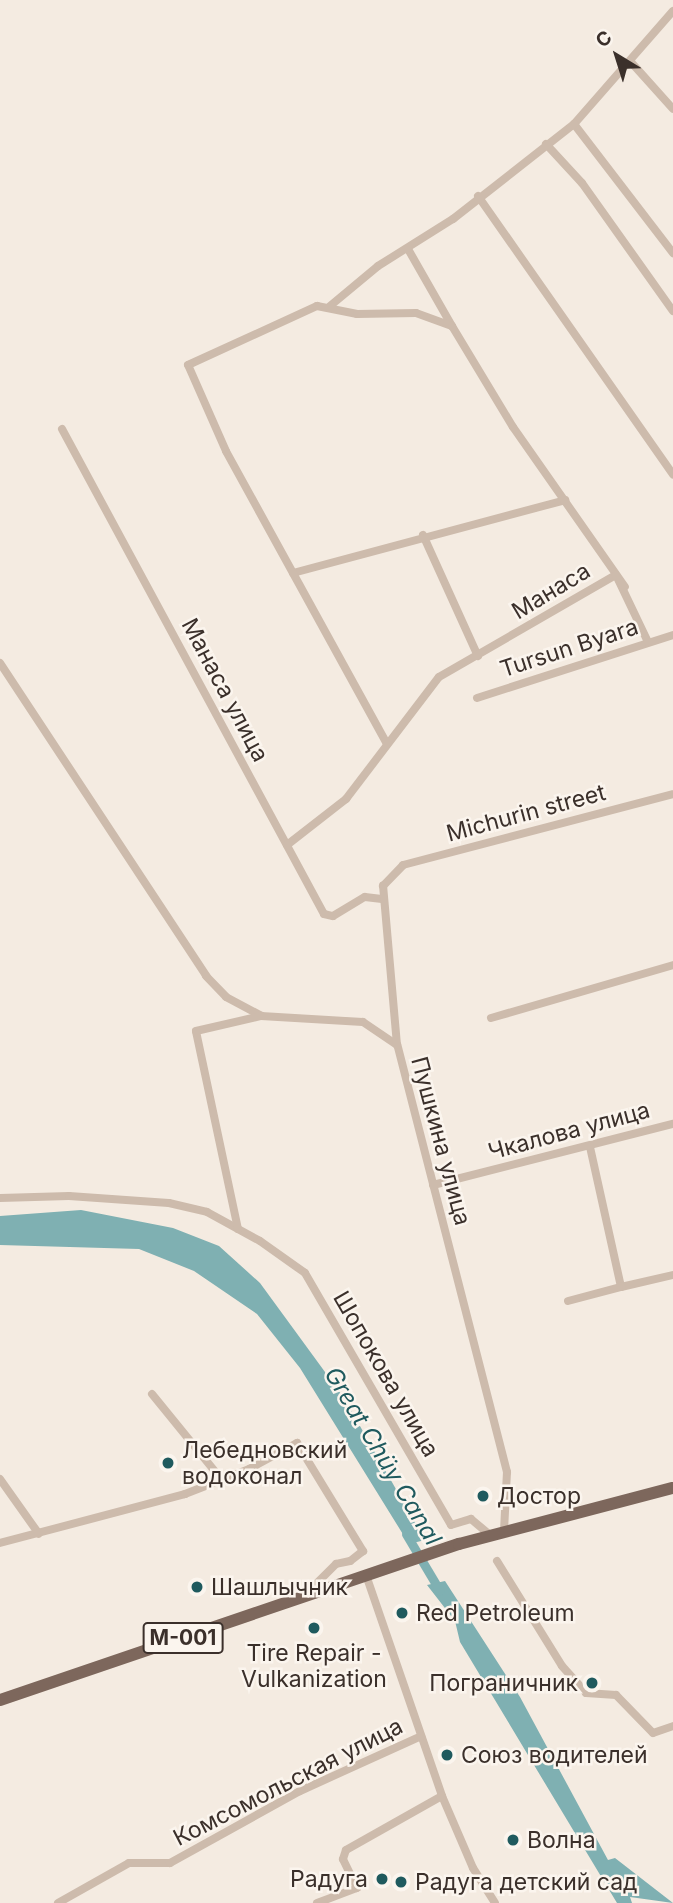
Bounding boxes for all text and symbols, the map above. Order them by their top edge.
north arrow [582,21,652,91]
text: С [591,26,616,52]
street label: Манаса [507,557,595,625]
street label: Tursun Byara [496,613,642,683]
street label: Манаса улица [176,614,274,766]
street label: Michurin street [443,778,609,848]
street label: Пушкина улица [405,1054,477,1228]
street label: Чкалова улица [485,1096,653,1166]
street label: Шопокова улица [327,1286,445,1462]
water label: Great Chüy Canal [318,1362,448,1550]
place label: Лебедновский водоконал [182,1436,347,1490]
marker: Лебедновский водоконал [160,1455,176,1471]
place label: Достор [497,1482,581,1510]
marker: Достор [475,1488,491,1504]
place label: Шашлычник [211,1573,348,1601]
marker: Шашлычник [189,1579,205,1595]
place label: Red Petroleum [416,1599,575,1627]
marker: Red Petroleum [394,1605,410,1621]
road number: М-001 [141,1620,225,1656]
marker: Tire Repair - Vulkanization [306,1620,322,1636]
place label: Tire Repair - Vulkanization [241,1639,387,1693]
place label: Пограничник [429,1669,578,1697]
marker: Пограничник [584,1675,600,1691]
street label: Комсомольская улица [169,1712,407,1852]
place label: Союз водителей [461,1741,648,1769]
marker: Союз водителей [439,1747,455,1763]
place label: Волна [527,1826,596,1854]
marker: Волна [505,1832,521,1848]
place label: Радуга [290,1865,368,1893]
place label: Радуга детский сад [415,1868,638,1896]
marker: Радуга [374,1871,390,1887]
marker: Радуга детский сад [393,1874,409,1890]

